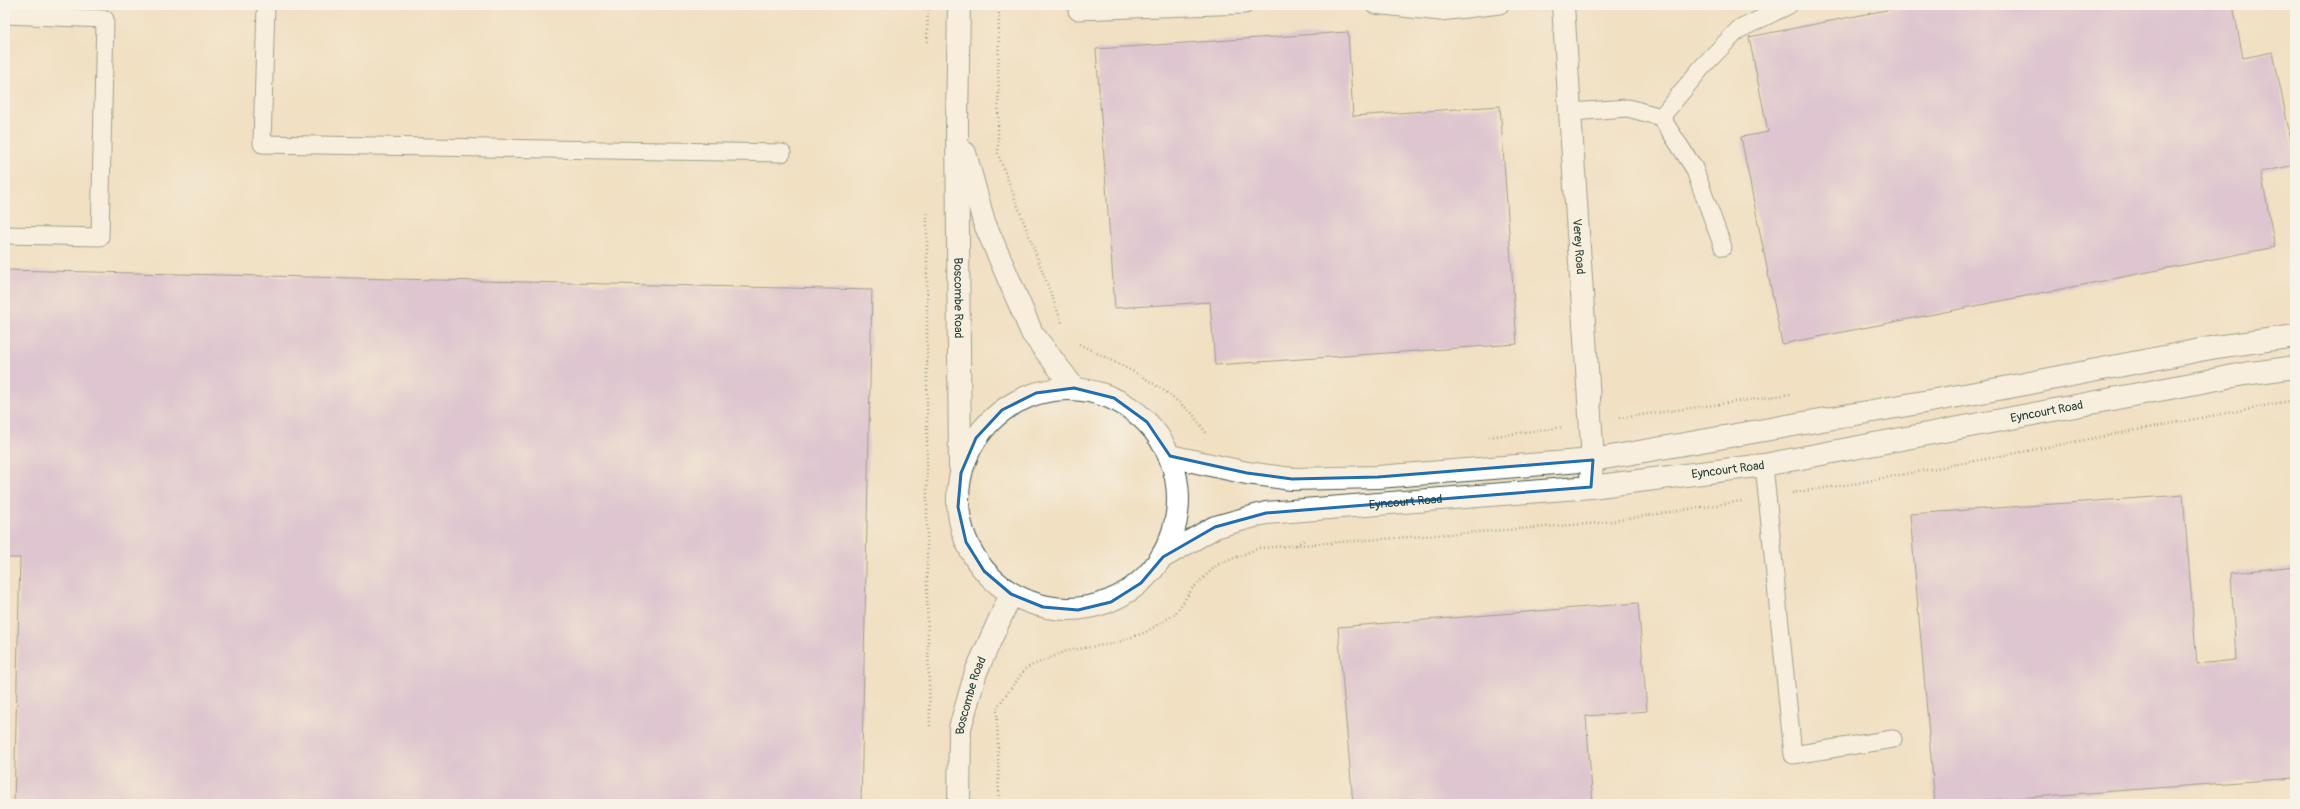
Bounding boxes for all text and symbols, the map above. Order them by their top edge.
street label: Verey Road [1570,218,1588,275]
street label: Boscombe Road [951,258,966,339]
street label: Eyncourt Road [2009,397,2084,426]
street label: Eyncourt Road [1691,458,1765,482]
street label: Eyncourt Road [1368,491,1443,512]
street label: Boscombe Road [952,654,990,735]

